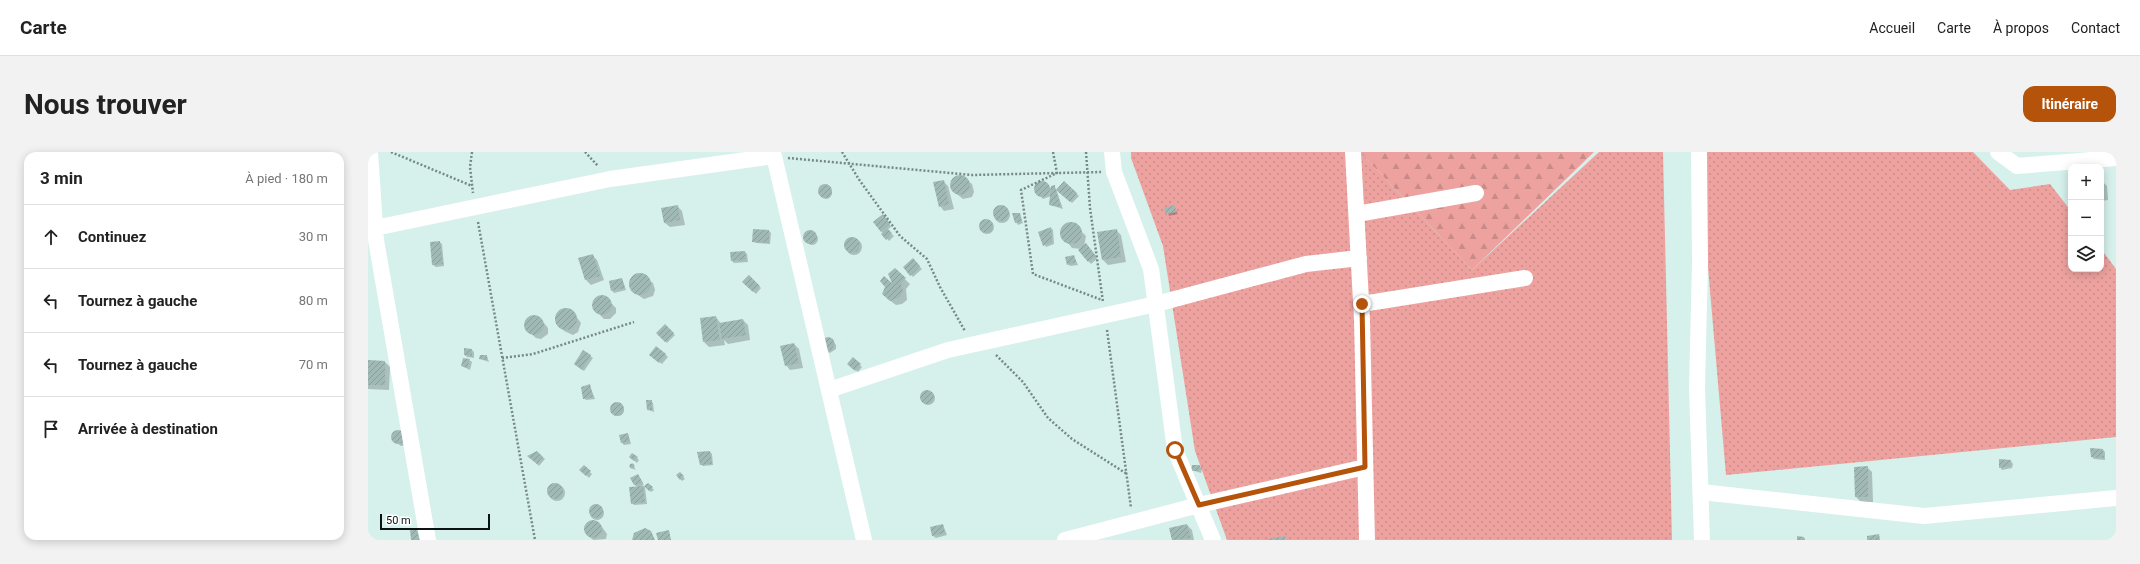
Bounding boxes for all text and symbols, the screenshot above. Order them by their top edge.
text: Carte [20,16,67,39]
text: Accueil [1869,20,1915,36]
text: Carte [1937,20,1971,36]
text: À propos [1993,20,2049,36]
text: Contact [2071,20,2120,36]
button: Itinéraire [2023,86,2116,122]
text: Nous trouver [24,88,187,121]
map controls [2068,164,2104,272]
button: + [2068,164,2104,200]
text: 3 min [40,168,83,188]
text: À pied · 180 m [245,171,328,186]
button: − [2068,200,2104,236]
icon: ahead [40,226,62,248]
text: Continuez [78,228,146,246]
text: 30 m [299,229,328,244]
button: layers [2068,236,2104,272]
icon: left [40,290,62,312]
text: Tournez à gauche [78,292,197,310]
text: 80 m [299,293,328,308]
route end [1353,295,1371,313]
icon: left [40,354,62,376]
text: Tournez à gauche [78,356,197,374]
text: 70 m [299,357,328,372]
icon: arrive [40,418,62,440]
text: Arrivée à destination [78,420,218,438]
route start [1166,441,1184,459]
scale bar [380,512,490,531]
text: 50 m [386,514,411,527]

